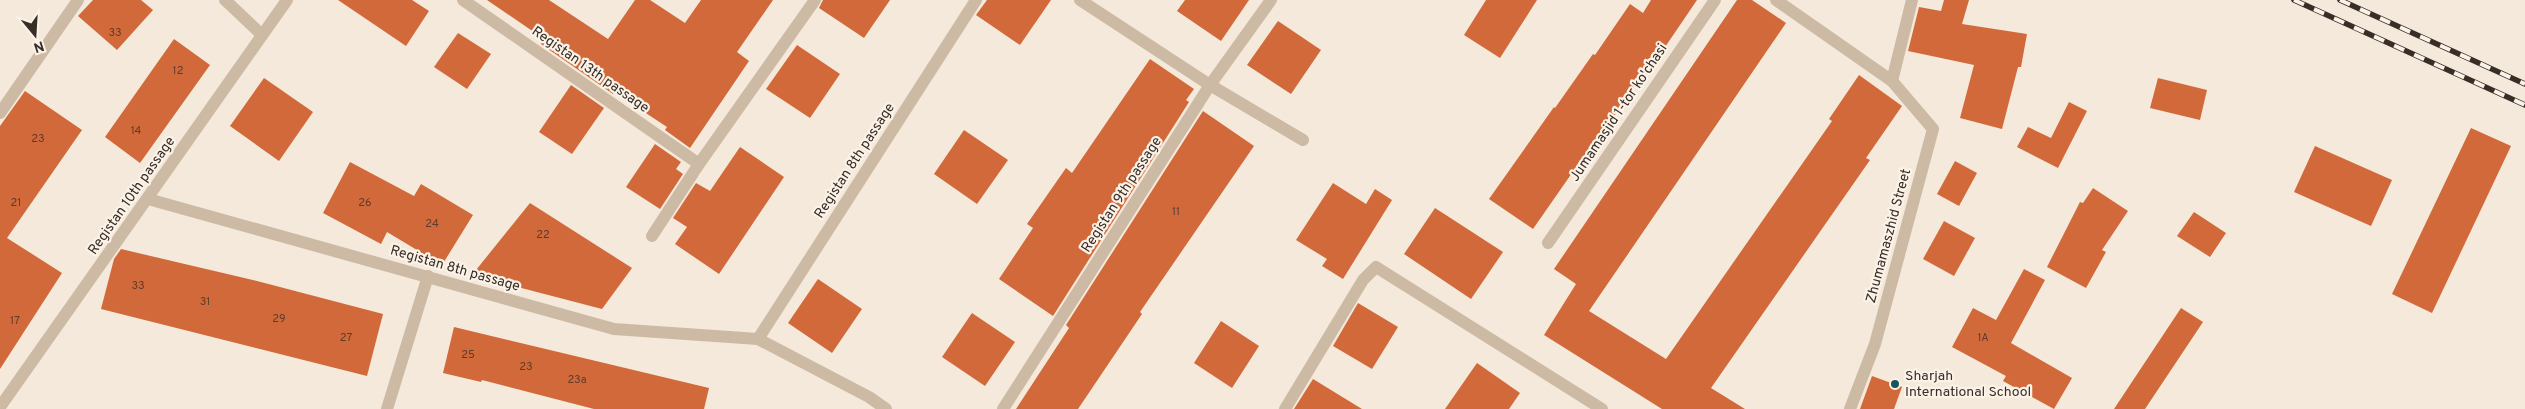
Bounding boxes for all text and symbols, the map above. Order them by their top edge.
north arrow [10,10,60,60]
street label: Registan 13th passage [528,23,652,117]
house number: 33 [108,26,122,40]
text: N [31,36,46,56]
street label: Jumamasjid 1-tor ko'chasi [1567,41,1671,185]
house number: 12 [173,64,183,78]
street label: Registan 8th passage [811,100,899,222]
house number: 14 [131,124,142,138]
house number: 23 [31,132,45,146]
street label: Registan 10th passage [85,134,179,258]
street label: Registan 9th passage [1078,134,1166,256]
street label: Zhumamaszhid Street [1863,167,1915,305]
house number: 21 [11,196,21,210]
house number: 26 [358,196,372,210]
house number: 11 [1172,205,1180,219]
house number: 24 [425,217,439,231]
house number: 22 [536,228,550,242]
street label: Registan 8th passage [388,242,522,296]
house number: 33 [131,279,145,293]
house number: 31 [200,295,210,309]
house number: 29 [272,312,286,326]
house number: 17 [10,314,20,328]
house number: 27 [340,331,352,345]
house number: 1A [1977,331,1989,345]
house number: 25 [461,348,475,362]
house number: 23 [519,360,533,374]
place label: Sharjah International School [1905,368,2031,401]
house number: 23a [567,373,587,387]
marker: Sharjah International School [1889,378,1901,390]

